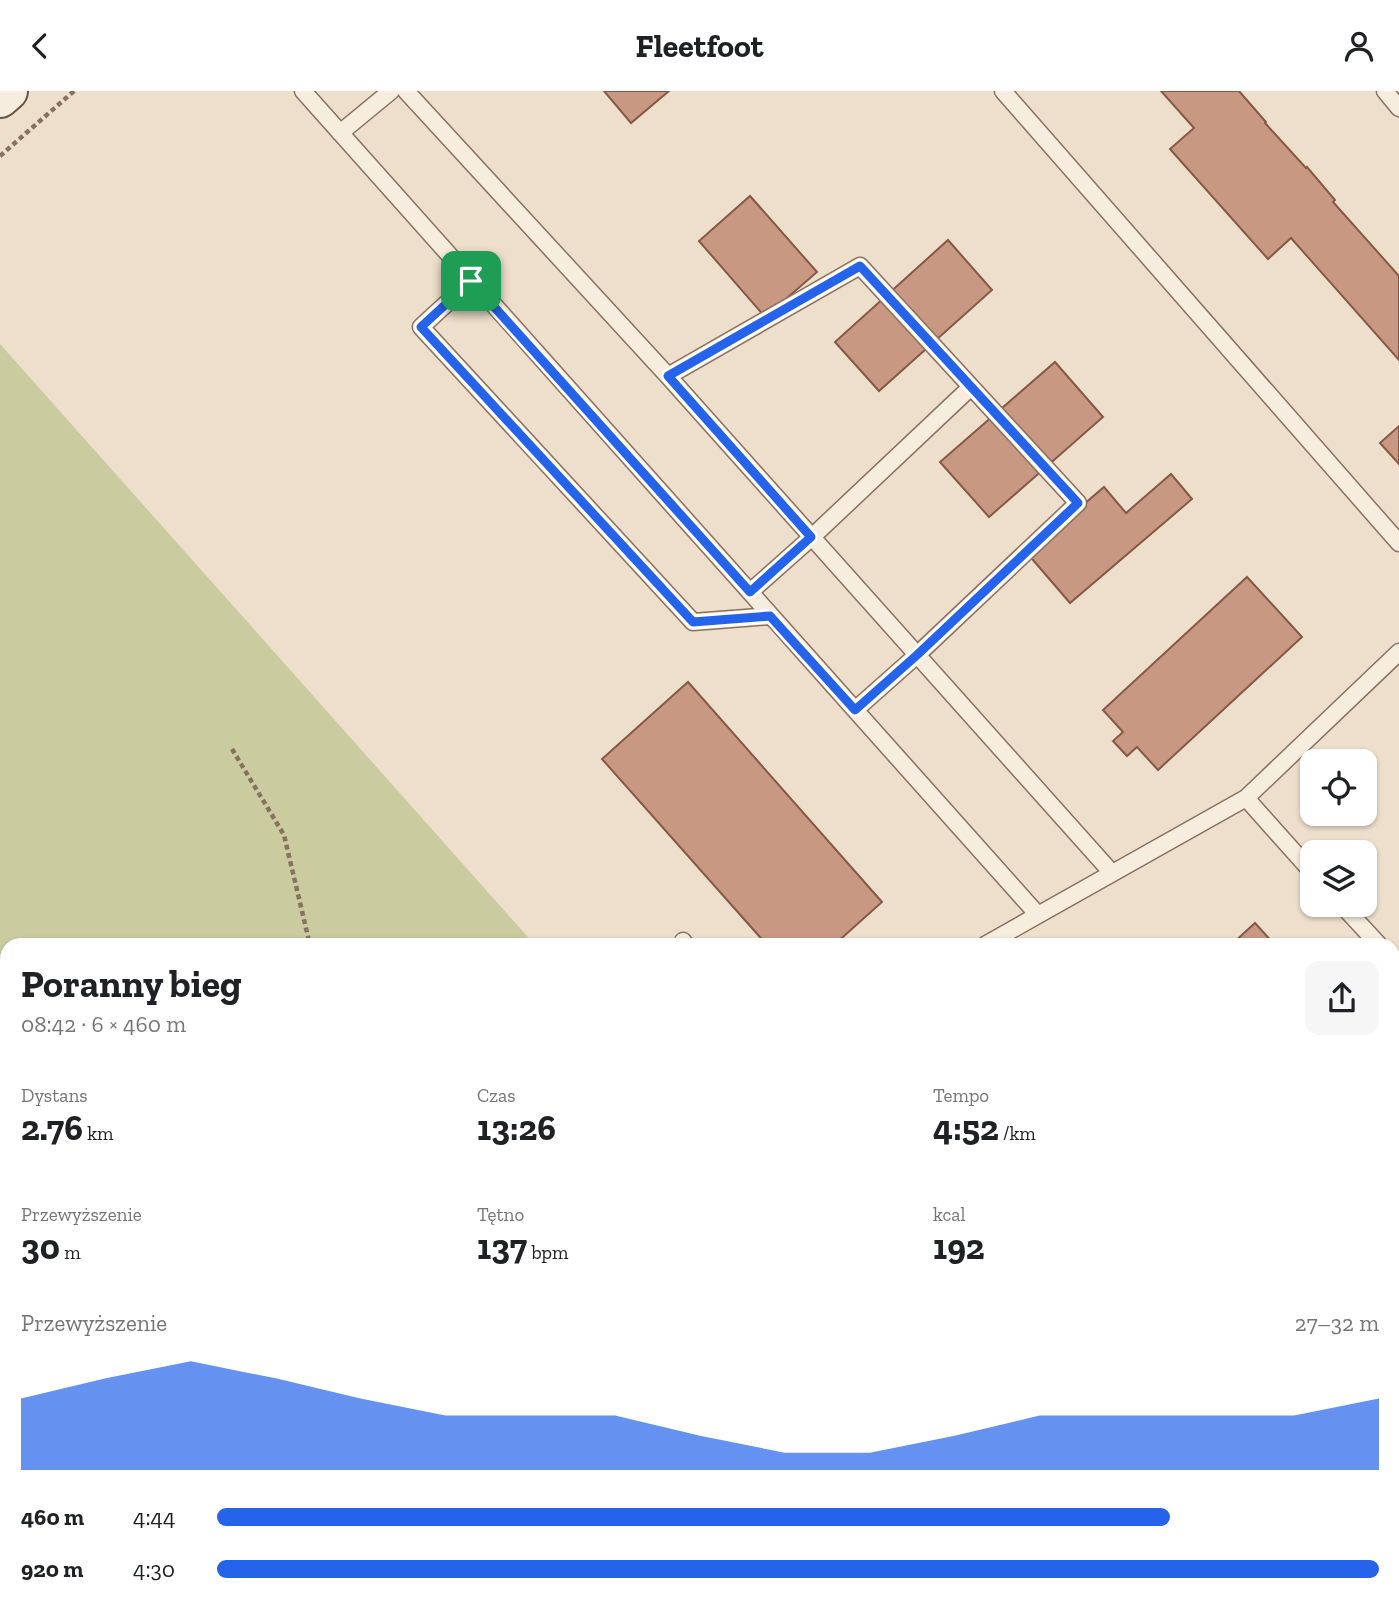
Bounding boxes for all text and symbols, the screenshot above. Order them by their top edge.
icon: back [21,27,59,65]
text: Fleetfoot [636,27,763,65]
icon: person [1340,27,1378,65]
pin [441,251,501,311]
icon: arrive [452,262,490,300]
map controls [1300,749,1377,917]
button: locate [1300,749,1377,826]
button: layers [1300,840,1377,917]
text: Poranny bieg [21,961,242,1007]
button: share [1305,961,1379,1035]
text: 08:42 · 6 × 460 m [21,1010,186,1038]
text: Dystans [21,1084,88,1107]
text: Czas [477,1084,516,1107]
text: Tempo [933,1084,989,1107]
text: 2.76 [21,1107,83,1149]
text: 13:26 [477,1107,556,1149]
text: 4:52 [933,1107,999,1149]
text: km [83,1122,114,1145]
text: /km [999,1122,1036,1145]
text: Przewyższenie [21,1203,142,1226]
text: Tętno [477,1203,524,1226]
text: kcal [933,1203,966,1226]
text: 30 [21,1226,60,1268]
text: 137 [477,1226,527,1268]
text: 192 [933,1226,985,1268]
text: m [60,1241,81,1264]
text: bpm [527,1241,568,1264]
text: Przewyższenie [21,1309,167,1337]
text: 27–32 m [1295,1309,1379,1337]
text: 460 m [21,1503,84,1531]
text: 4:44 [133,1503,175,1531]
text: 920 m [21,1555,83,1583]
text: 4:30 [133,1555,175,1583]

